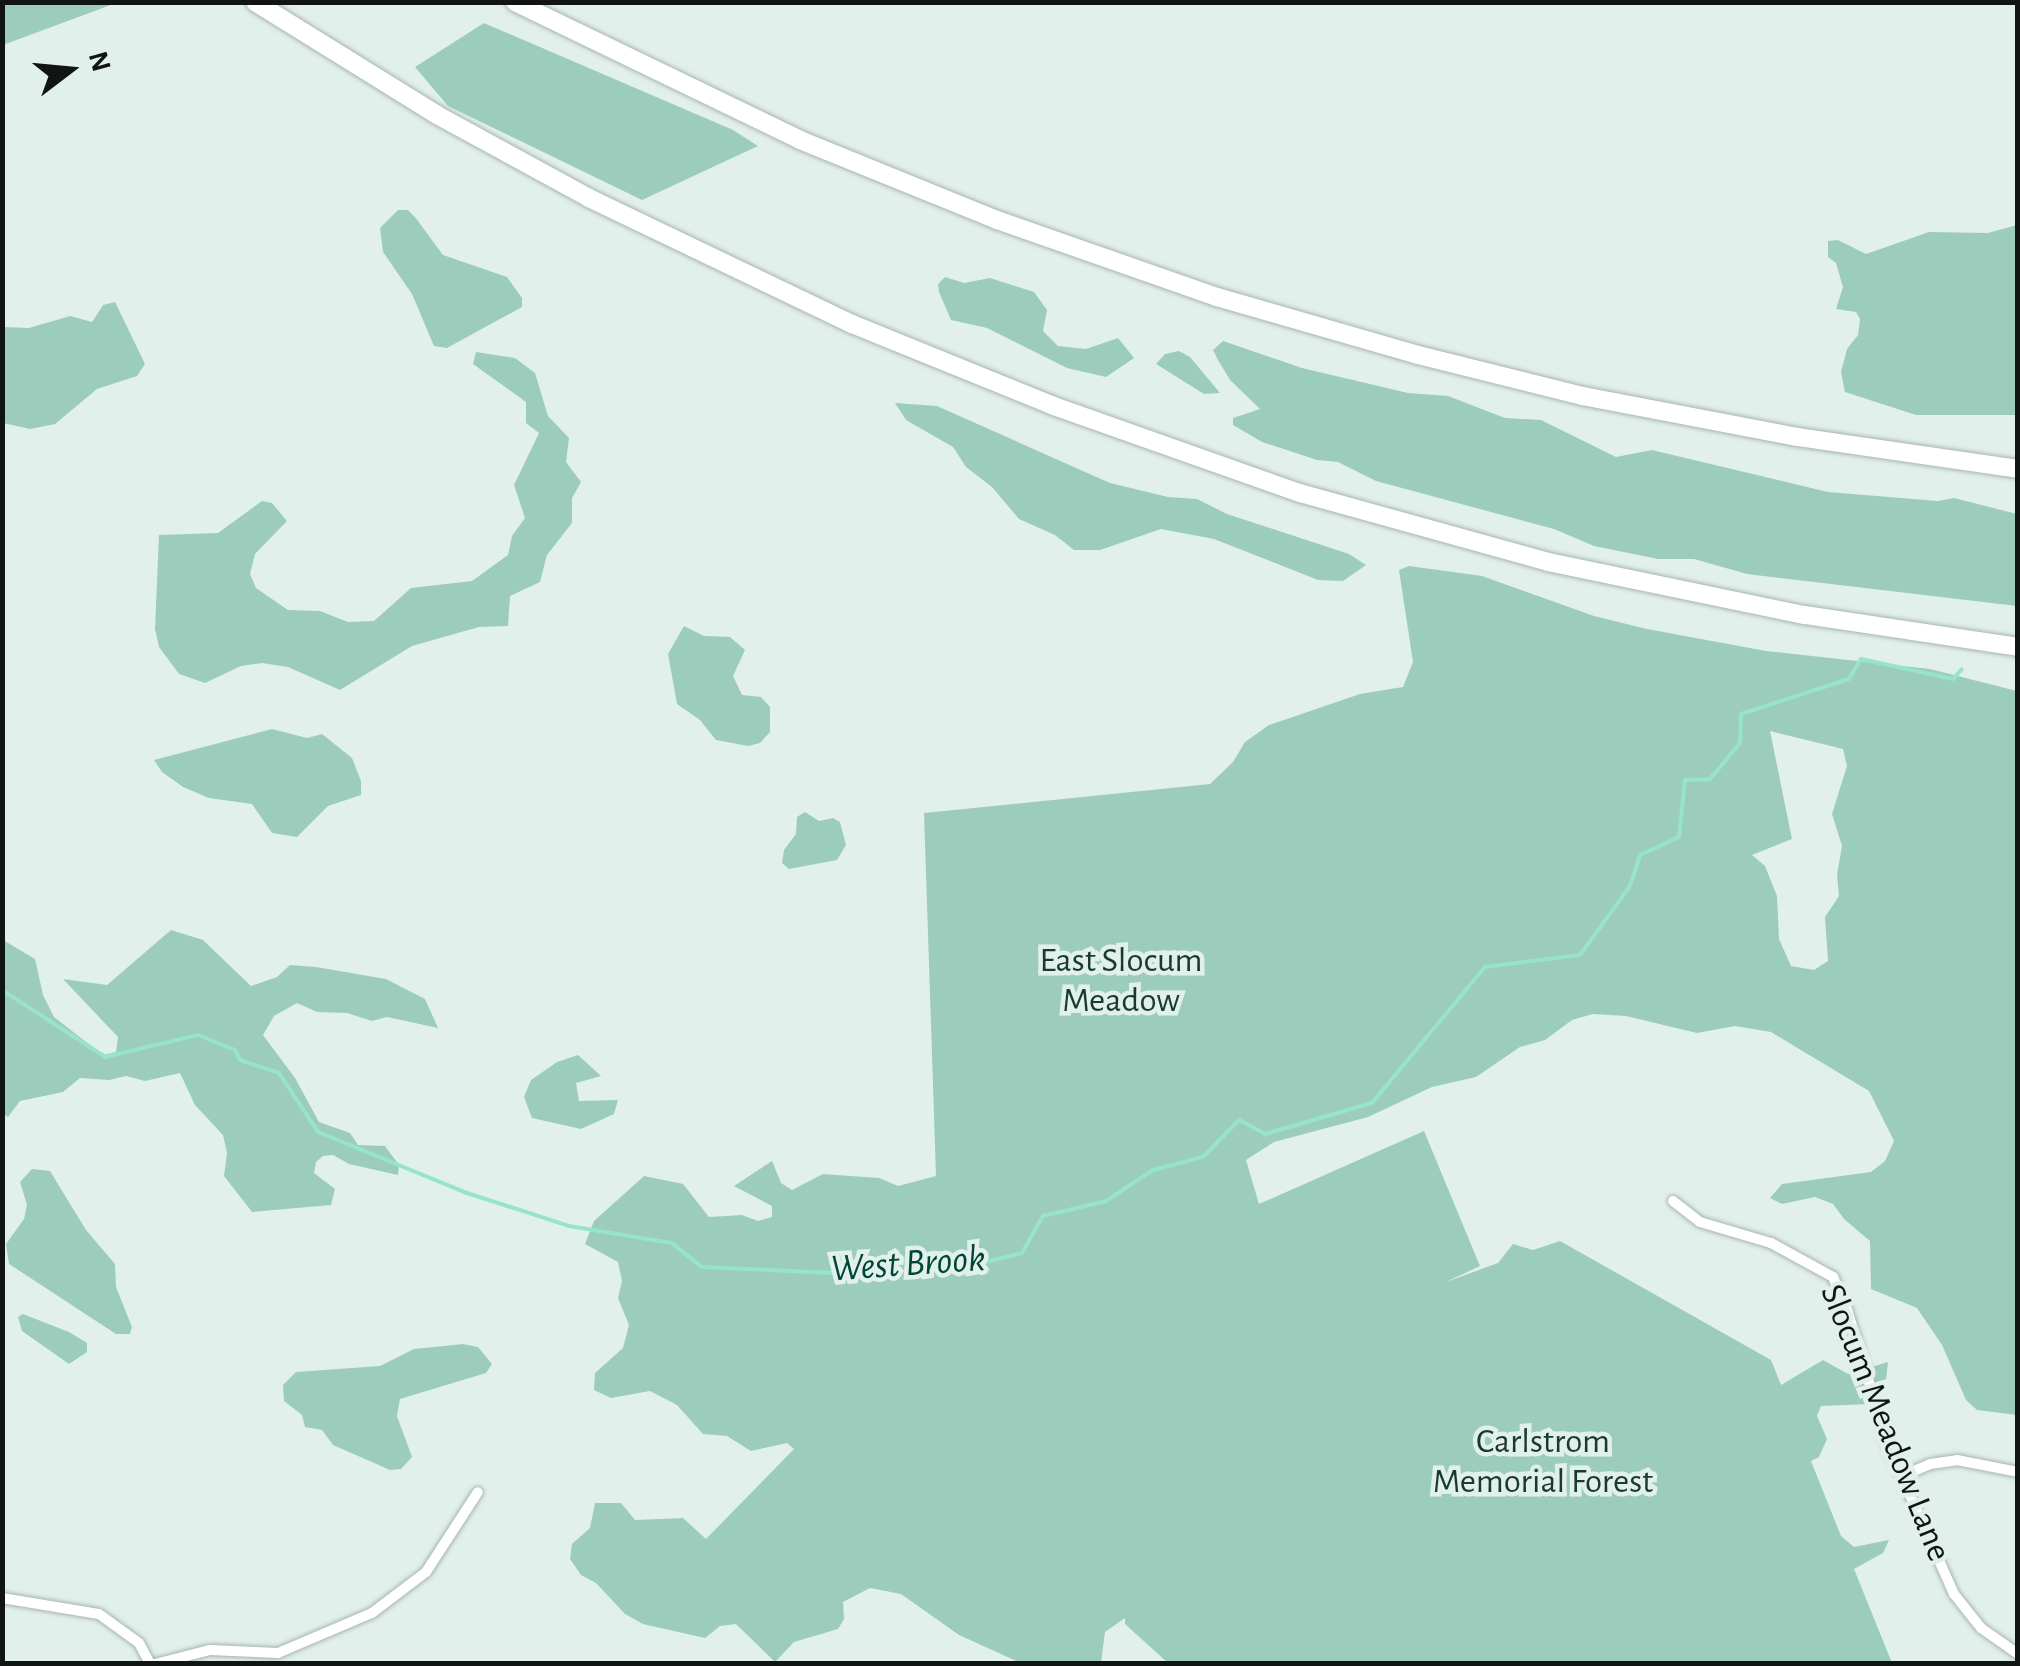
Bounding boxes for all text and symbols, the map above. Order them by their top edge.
north arrow [20,20,120,120]
text: N [83,49,115,75]
park label: East Slocum Meadow [1039,940,1203,1022]
water label: West Brook [829,1237,987,1293]
street label: Slocum Meadow Lane [1810,1279,1960,1567]
park label: Carlstrom Memorial Forest [1433,1421,1653,1503]

